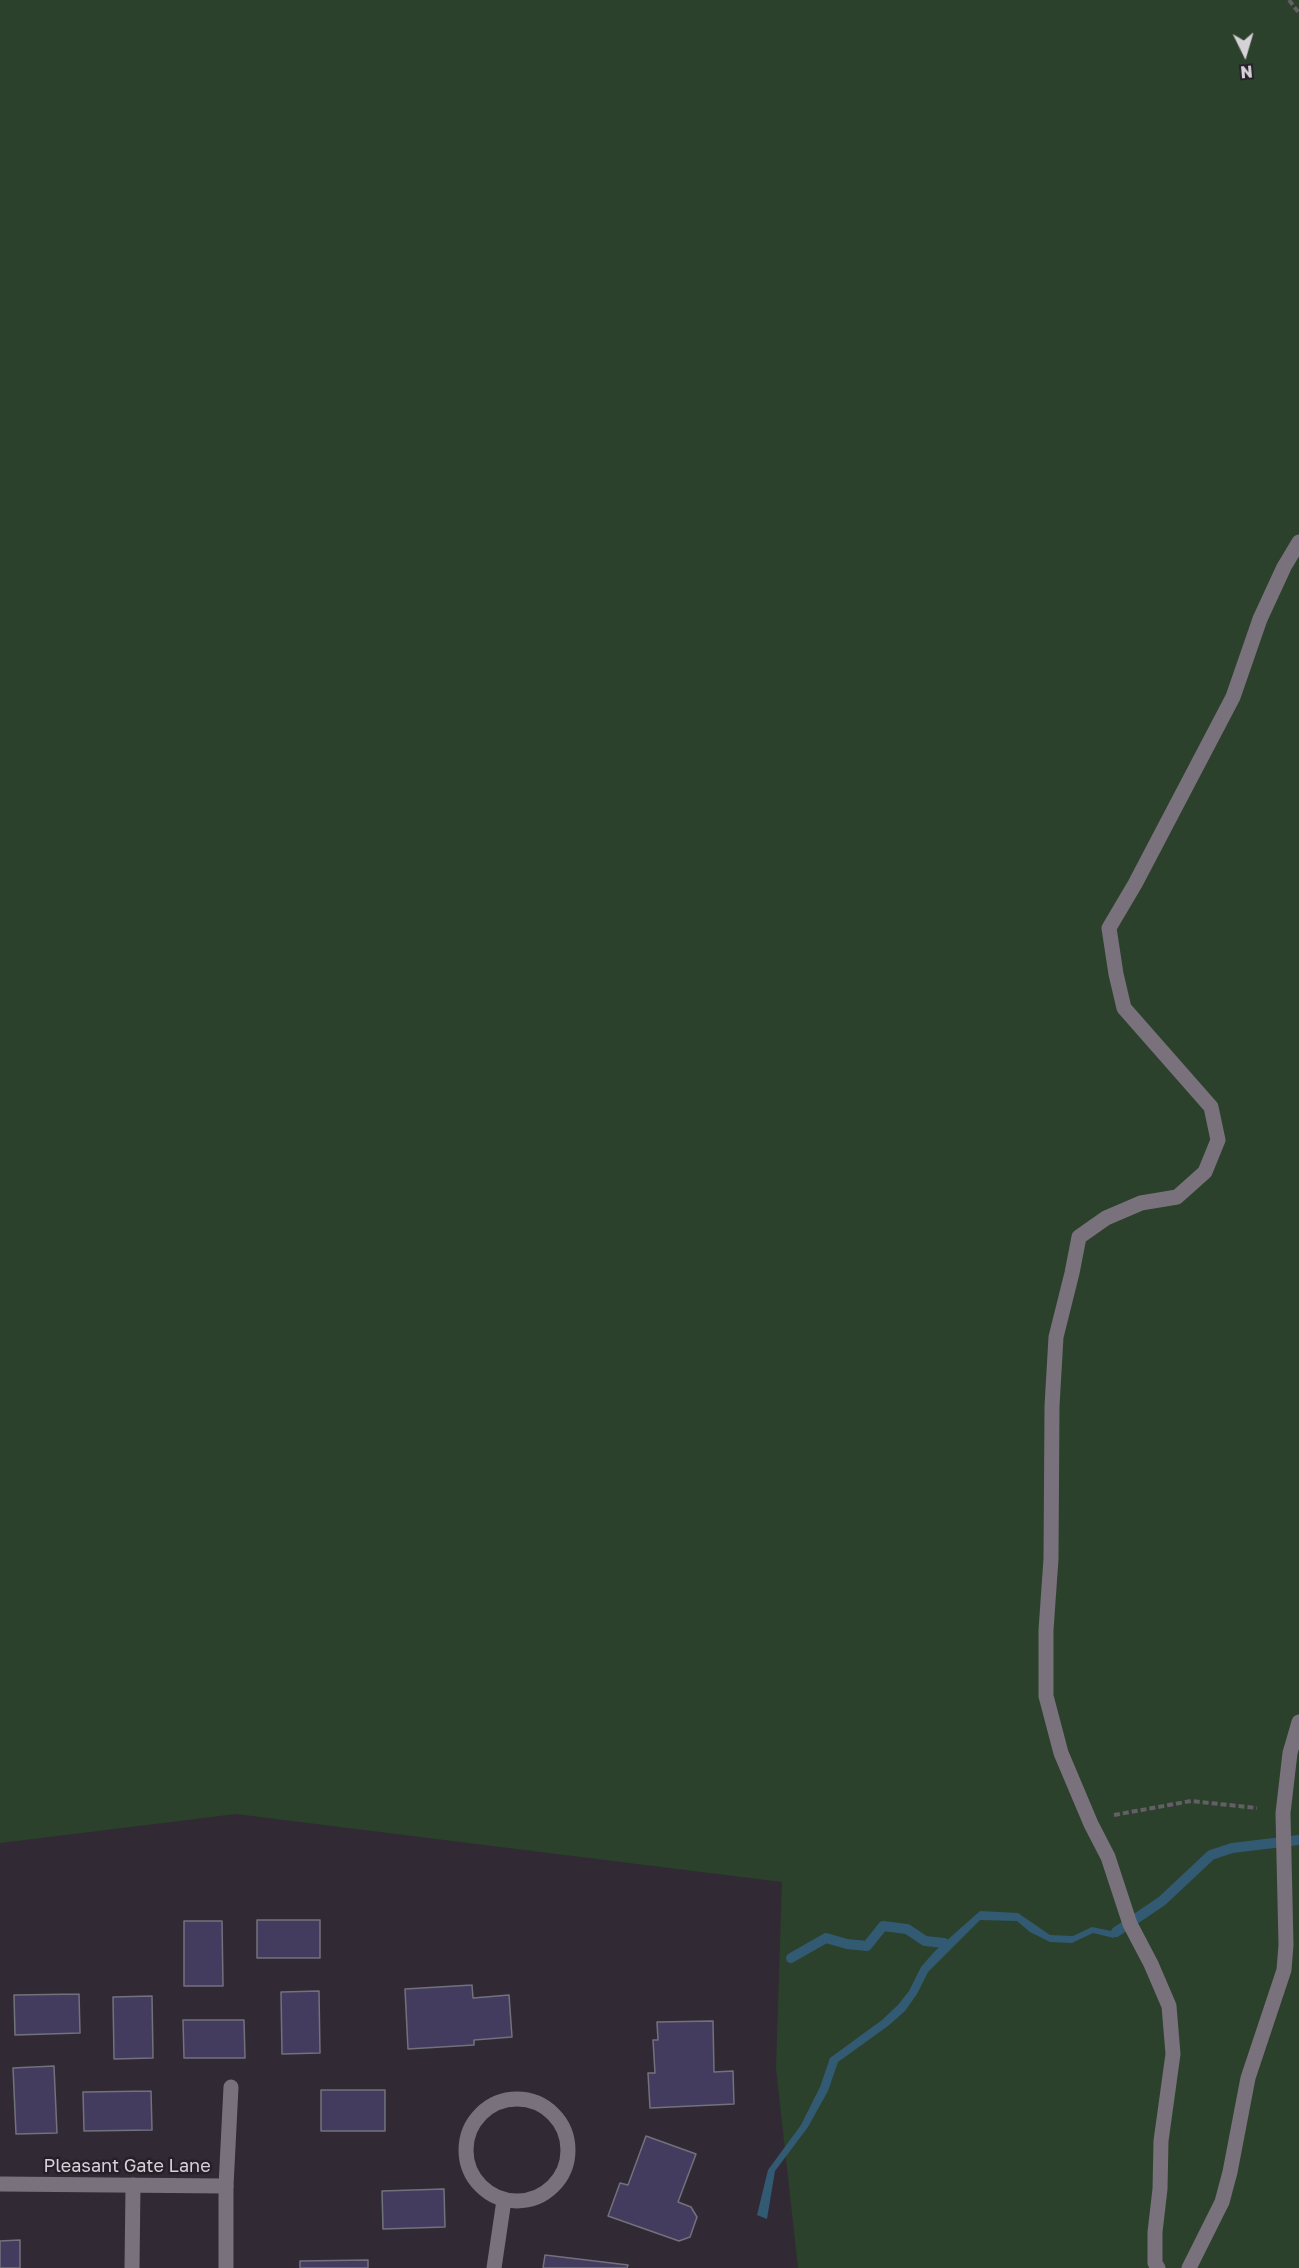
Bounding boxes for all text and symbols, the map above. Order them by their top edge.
north arrow [1215,24,1275,84]
text: N [1240,61,1254,82]
street label: Pleasant Gate Lane [43,2155,211,2177]

